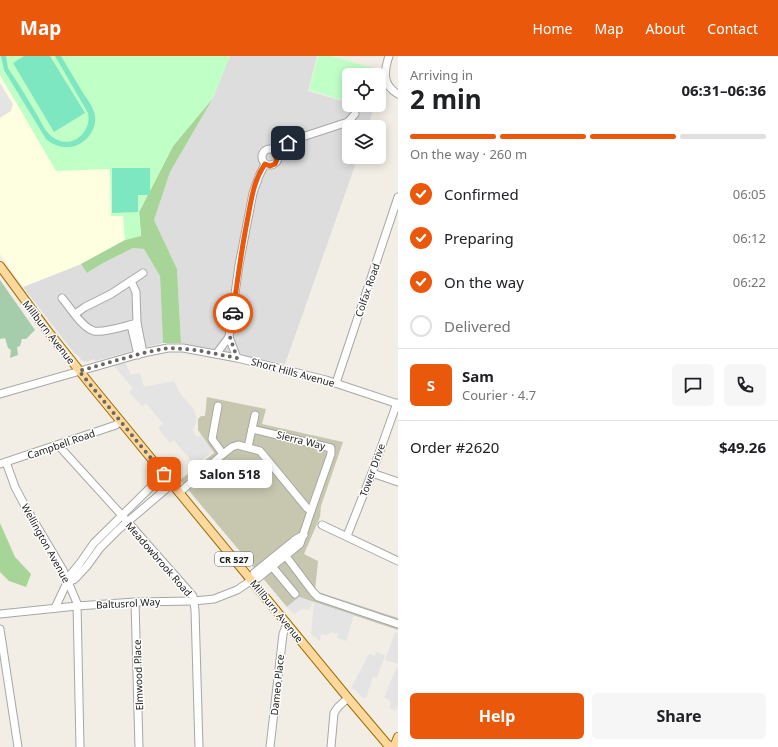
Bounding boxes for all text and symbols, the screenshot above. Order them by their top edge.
text: Map [20,15,61,41]
text: Home [533,19,572,38]
text: Map [594,19,624,38]
text: About [646,19,685,38]
text: Contact [707,19,758,38]
text: Arriving in [410,66,473,84]
map controls [342,68,386,164]
button: locate [342,68,386,112]
text: 06:31–06:36 [681,80,766,100]
text: 2 min [410,81,482,117]
button: layers [342,120,386,164]
pin [271,126,305,160]
icon: home [277,132,299,154]
text: On the way · 260 m [410,145,527,163]
icon: check [410,183,432,205]
text: Confirmed [444,184,519,204]
text: 06:05 [733,185,766,203]
icon: check [410,227,432,249]
text: Preparing [444,228,514,248]
text: 06:12 [733,229,766,247]
street label: Colfax Road [351,261,383,319]
icon: check [410,271,432,293]
text: On the way [444,272,524,292]
text: 06:22 [733,273,766,291]
courier [213,293,253,333]
street label: Millburn Avenue [20,297,78,367]
icon: car [222,302,244,324]
text: Delivered [444,316,511,336]
street label: Short Hills Avenue [250,354,337,390]
button: chat [672,364,714,406]
button: phone [724,364,766,406]
text: Sam [462,366,494,386]
text: S [427,375,435,395]
text: Courier · 4.7 [462,386,536,404]
street label: Campbell Road [25,426,97,462]
street label: Sierra Way [275,427,328,453]
text: Order #2620 [410,437,499,457]
text: $49.26 [719,437,766,457]
street label: Tower Drive [356,441,388,499]
pin [147,457,181,491]
callout: Salon 518 [188,460,272,488]
icon: bag [153,463,175,485]
text: Salon 518 [199,465,261,483]
street label: Wellington Avenue [18,501,74,585]
street label: Meadowbrook Road [123,519,195,599]
road number: CR 527 [215,552,253,566]
street label: Millburn Avenue [247,577,307,646]
street label: Baltusrol Way [96,594,161,612]
street label: Elmwood Place [130,639,146,711]
street label: Dameo Place [267,653,287,716]
button: Help [410,693,584,739]
button: Share [592,693,766,739]

